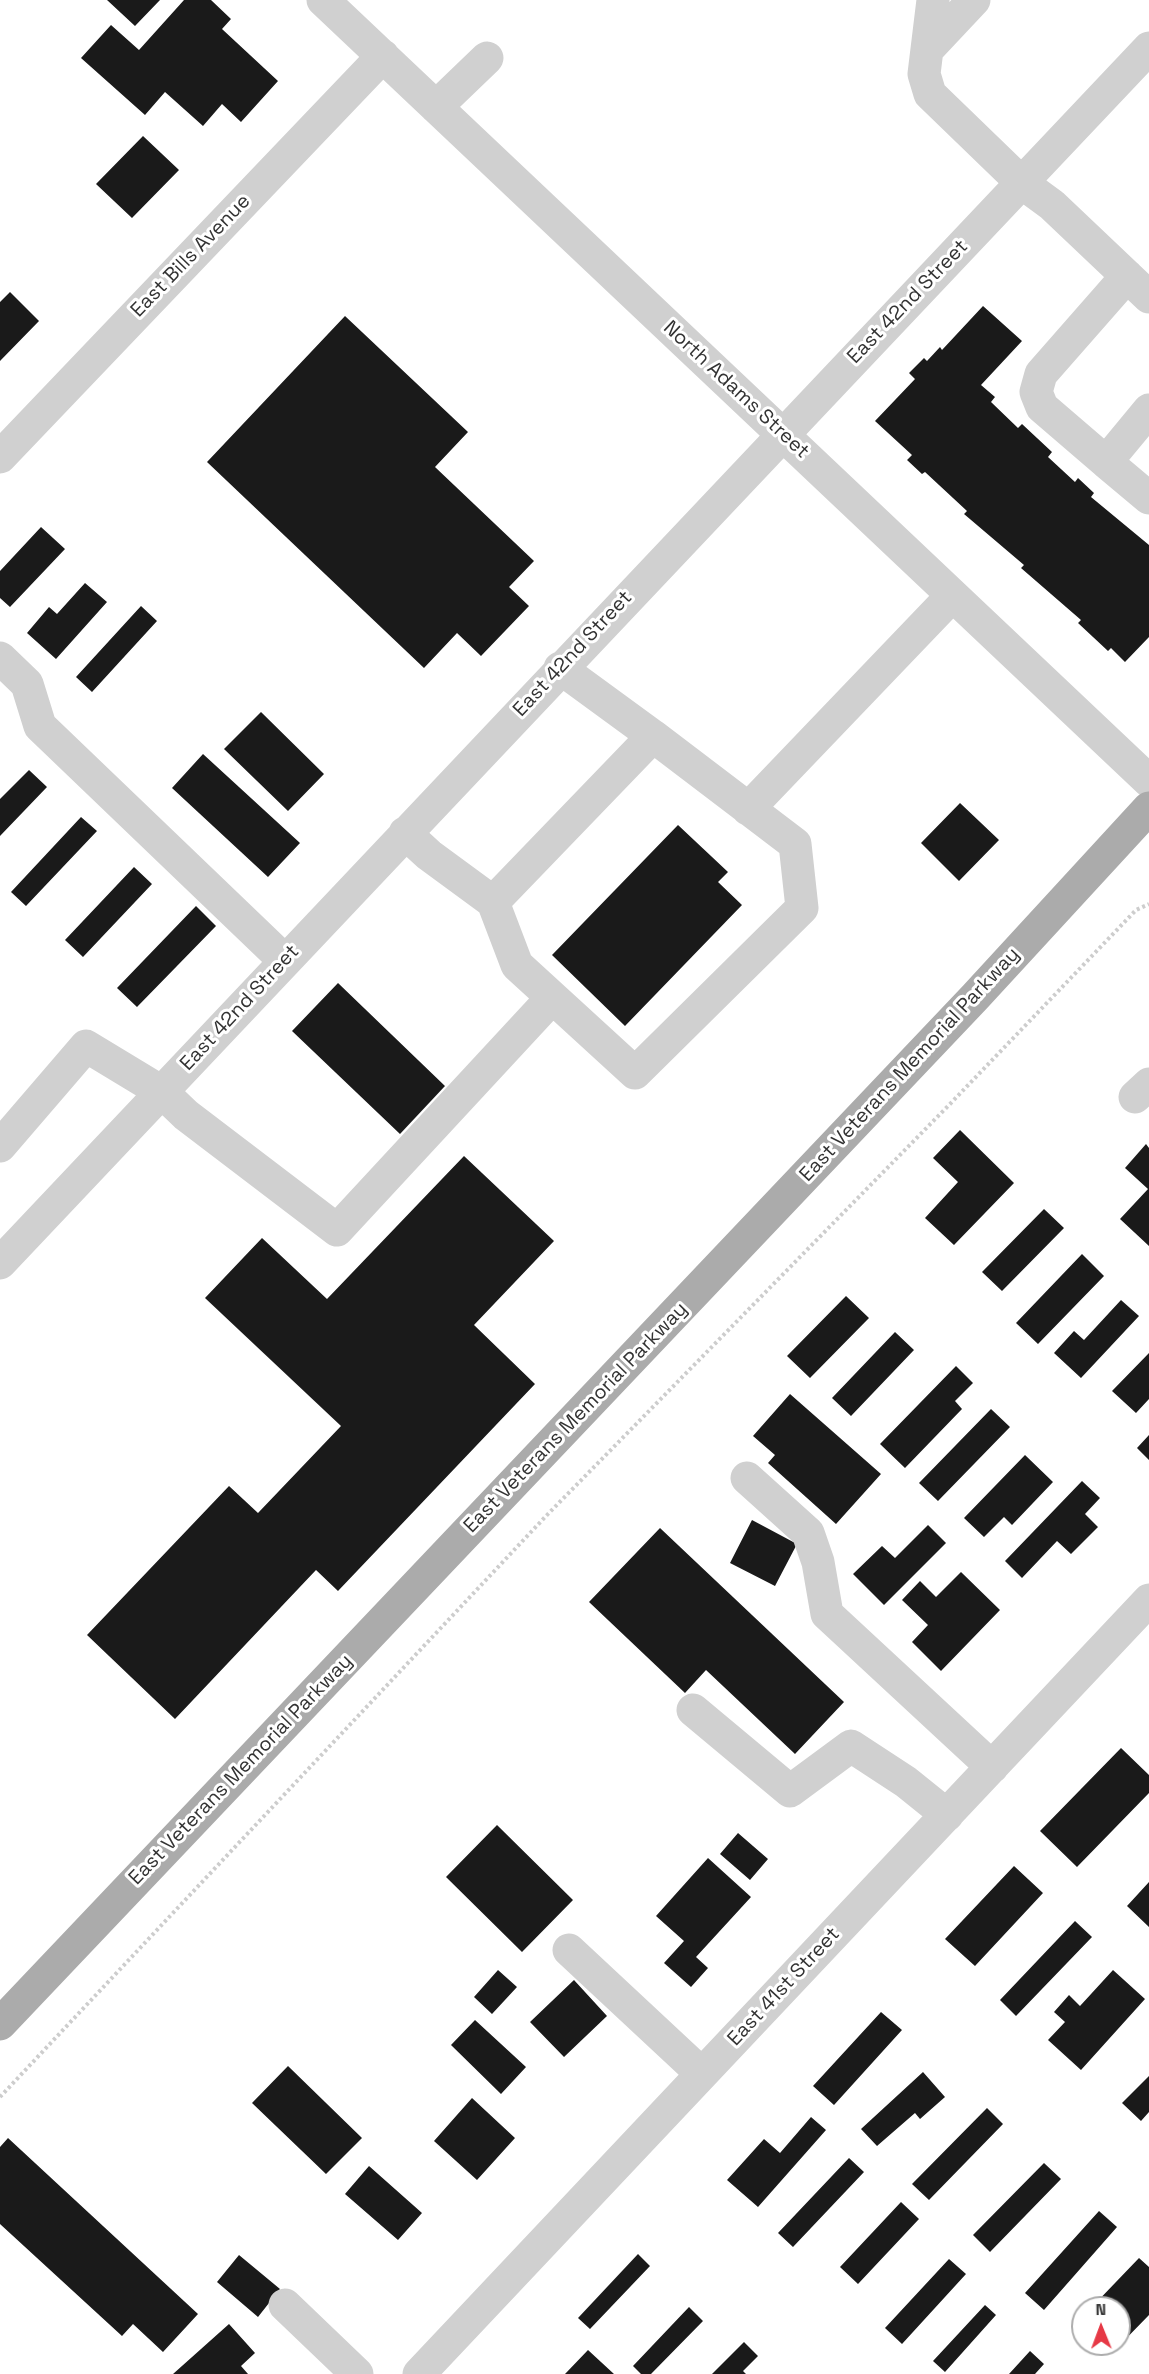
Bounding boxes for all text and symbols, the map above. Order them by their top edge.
street label: East Bills Avenue [126,190,256,322]
street label: East 42nd Street [843,235,973,369]
street label: North Adams Street [658,316,814,464]
street label: East 42nd Street [509,586,637,722]
street label: East 42nd Street [176,940,304,1076]
street label: East Veterans Memorial Parkway [795,943,1025,1187]
street label: East Veterans Memorial Parkway [459,1298,693,1538]
street label: East Veterans Memorial Parkway [124,1650,358,1890]
street label: East 41st Street [723,1923,845,2051]
north arrow [1071,2296,1131,2356]
text: N [1095,2299,1106,2320]

